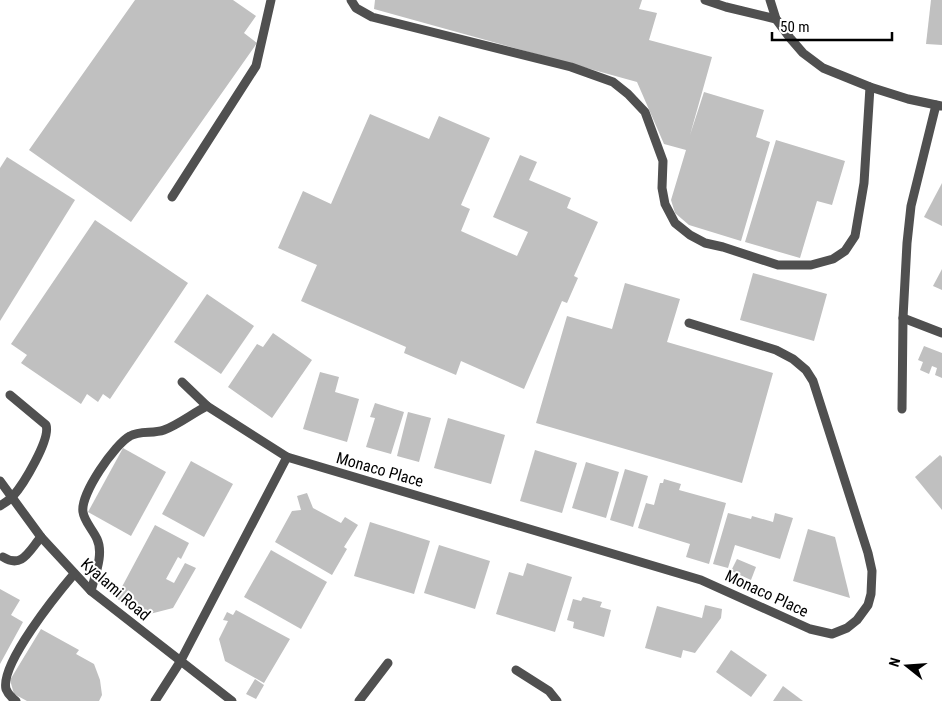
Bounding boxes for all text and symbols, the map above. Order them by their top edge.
scale bar [772,10,892,42]
text: 50 m [780,18,810,36]
street label: Monaco Place [334,448,426,491]
street label: Kyalami Road [77,554,154,625]
street label: Monaco Place [722,566,811,621]
north arrow [882,641,932,691]
text: N [886,656,903,669]

